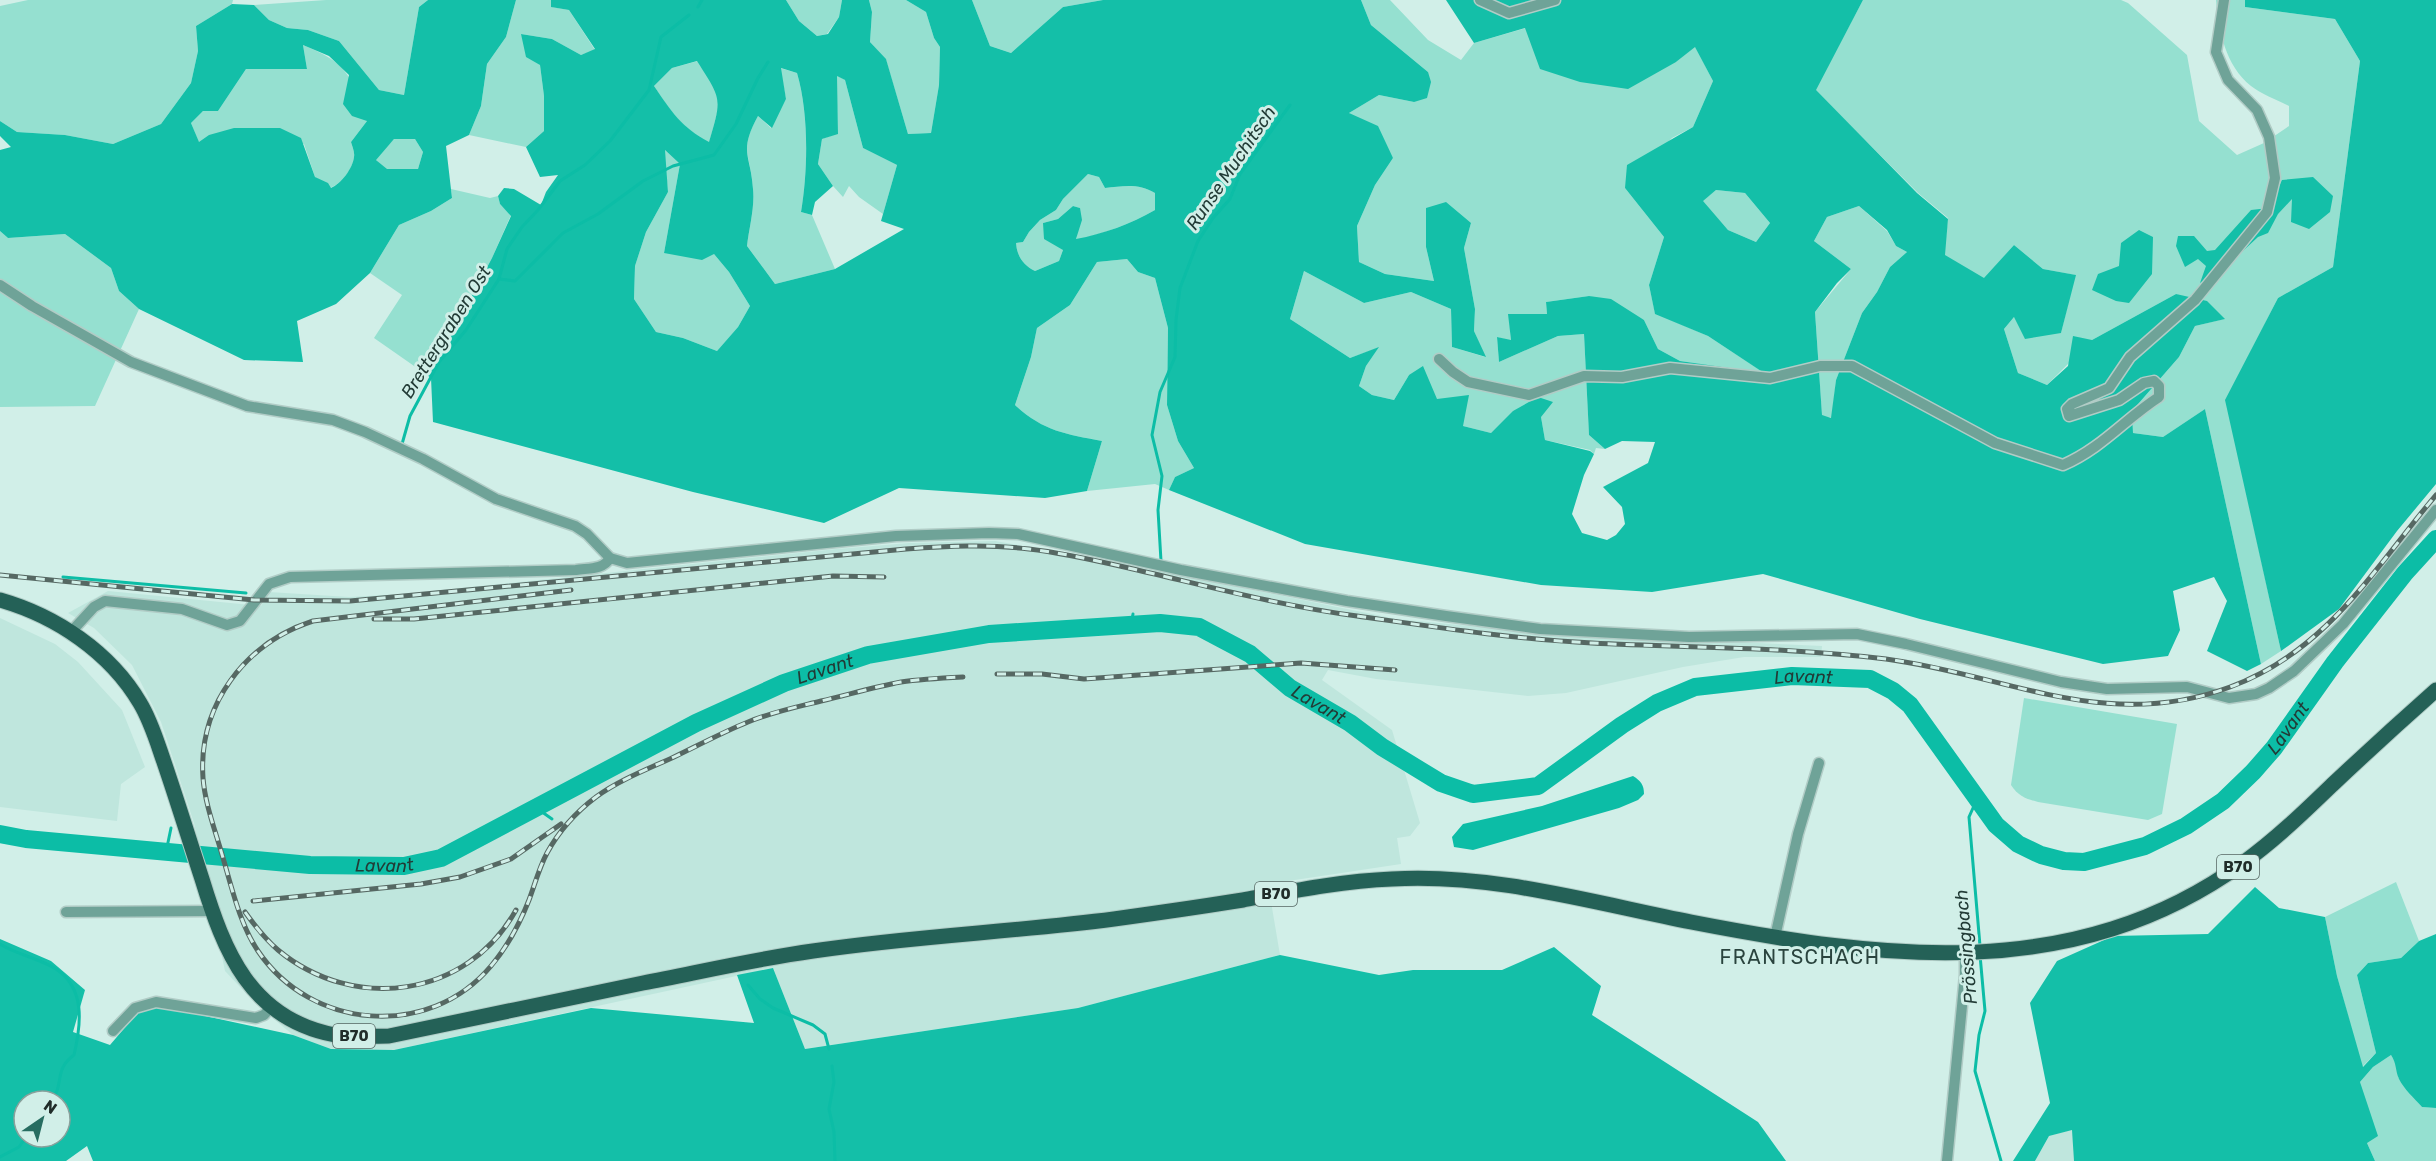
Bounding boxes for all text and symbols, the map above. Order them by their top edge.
water label: Runse Muchitsch [1181,102,1281,234]
water label: Brettergraben Ost [396,261,496,402]
water label: Lavant [794,649,857,689]
water label: Lavant [1773,665,1834,689]
water label: Lavant [1288,680,1351,730]
water label: Lavant [2262,697,2315,759]
water label: Lavant [355,853,417,877]
road number: B70 [2217,855,2259,879]
road number: B70 [1255,882,1297,906]
water label: Prössingbach [1950,889,1982,1005]
district label: FRANTSCHACH [1720,945,1880,969]
road number: B70 [333,1024,375,1048]
north arrow [12,1089,72,1149]
text: N [40,1096,60,1118]

